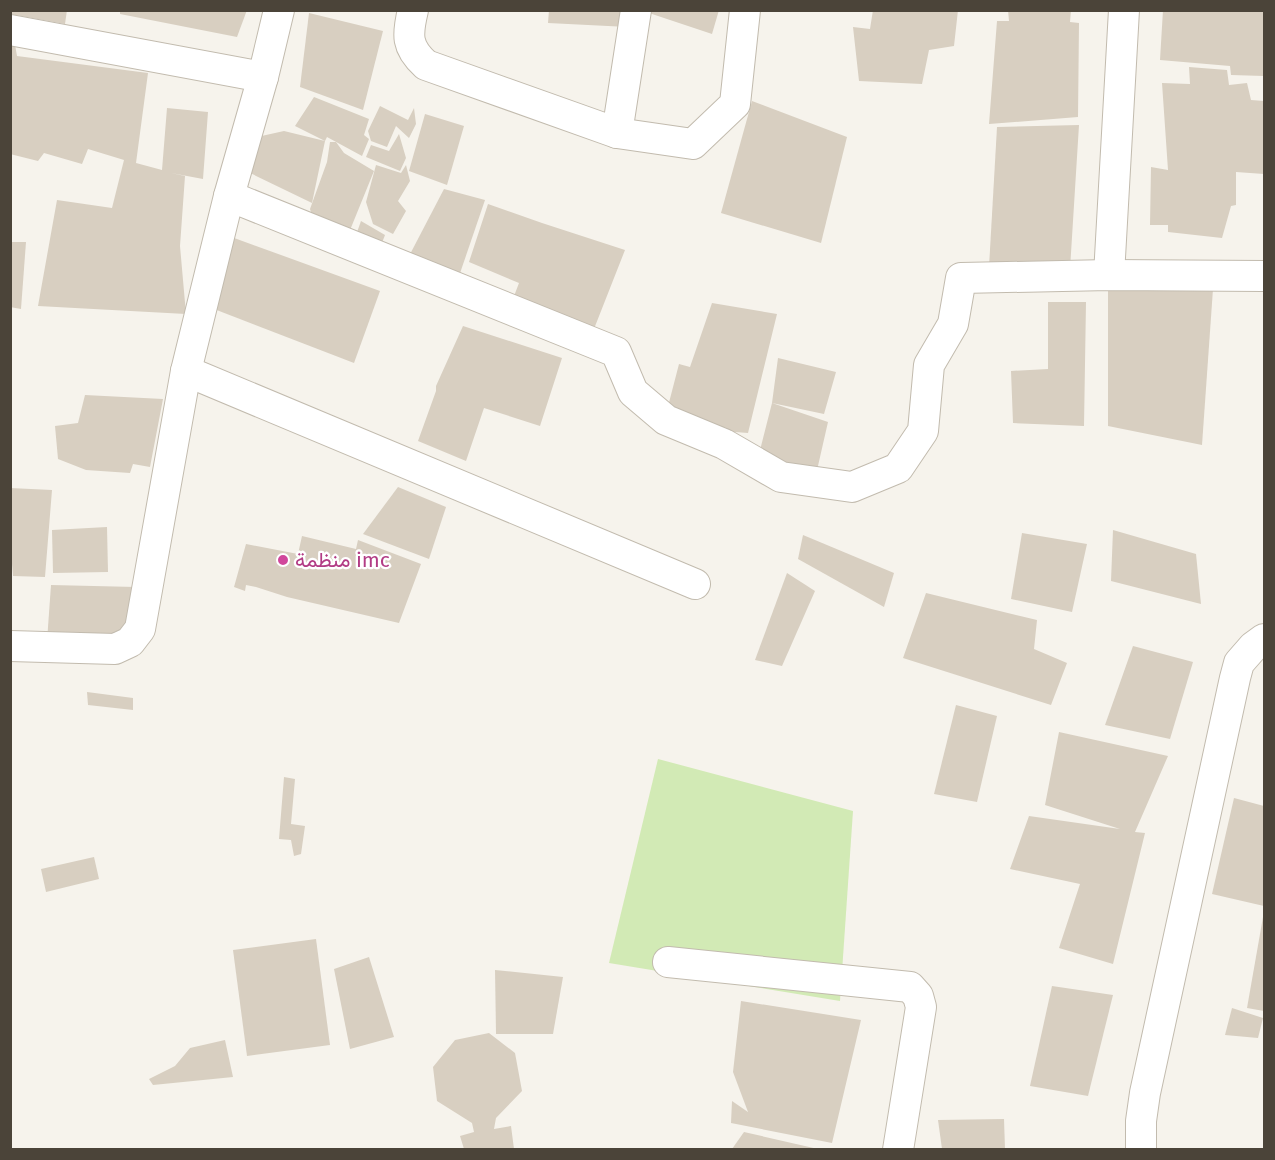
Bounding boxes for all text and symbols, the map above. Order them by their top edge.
place label: منظمة imc [295,547,390,573]
marker: منظمة imc [276,553,290,567]

